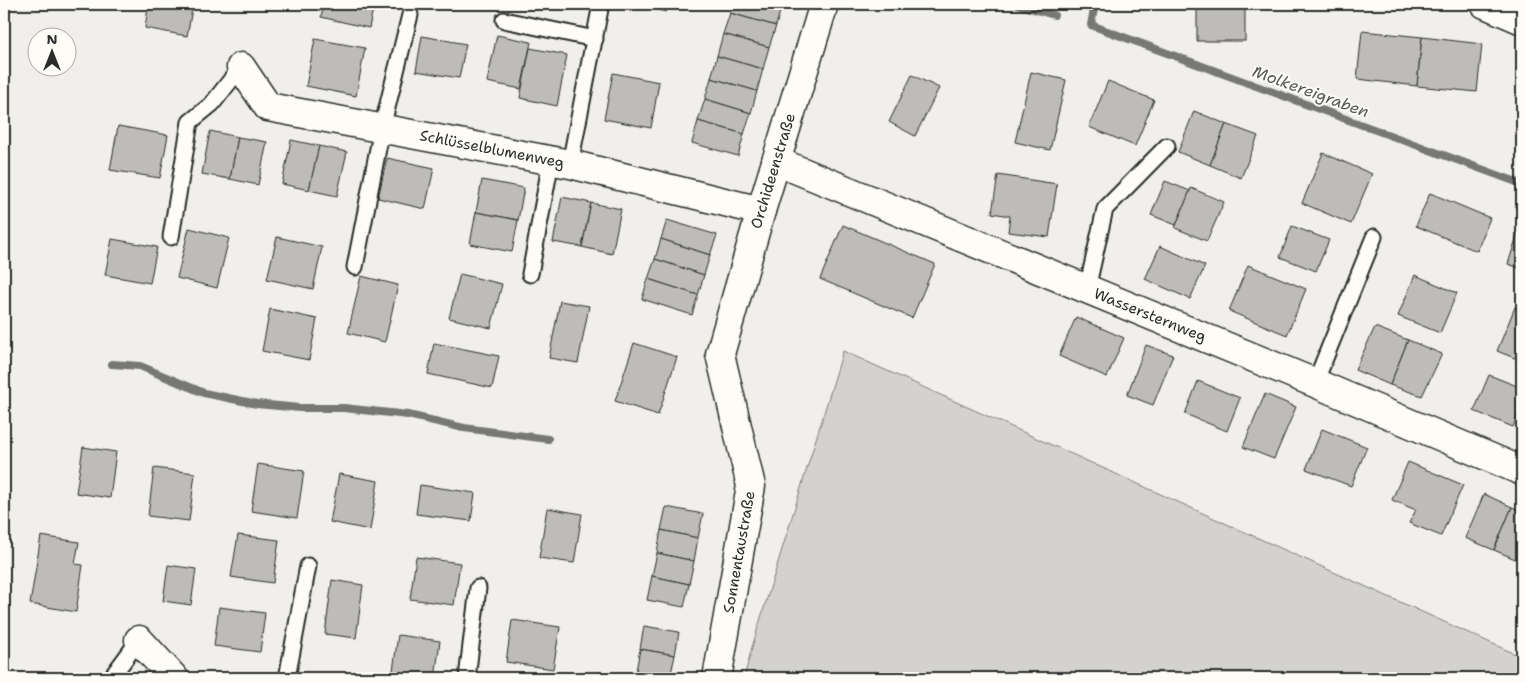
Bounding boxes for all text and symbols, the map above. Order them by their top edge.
north arrow [28,28,78,78]
text: N [46,30,58,48]
water label: Molkereigraben [1250,61,1372,122]
street label: Orchideenstraße [746,111,800,231]
street label: Schlüsselblumenweg [418,125,566,173]
street label: Wassersternweg [1091,283,1209,347]
street label: Sonnentaustraße [718,489,760,615]

